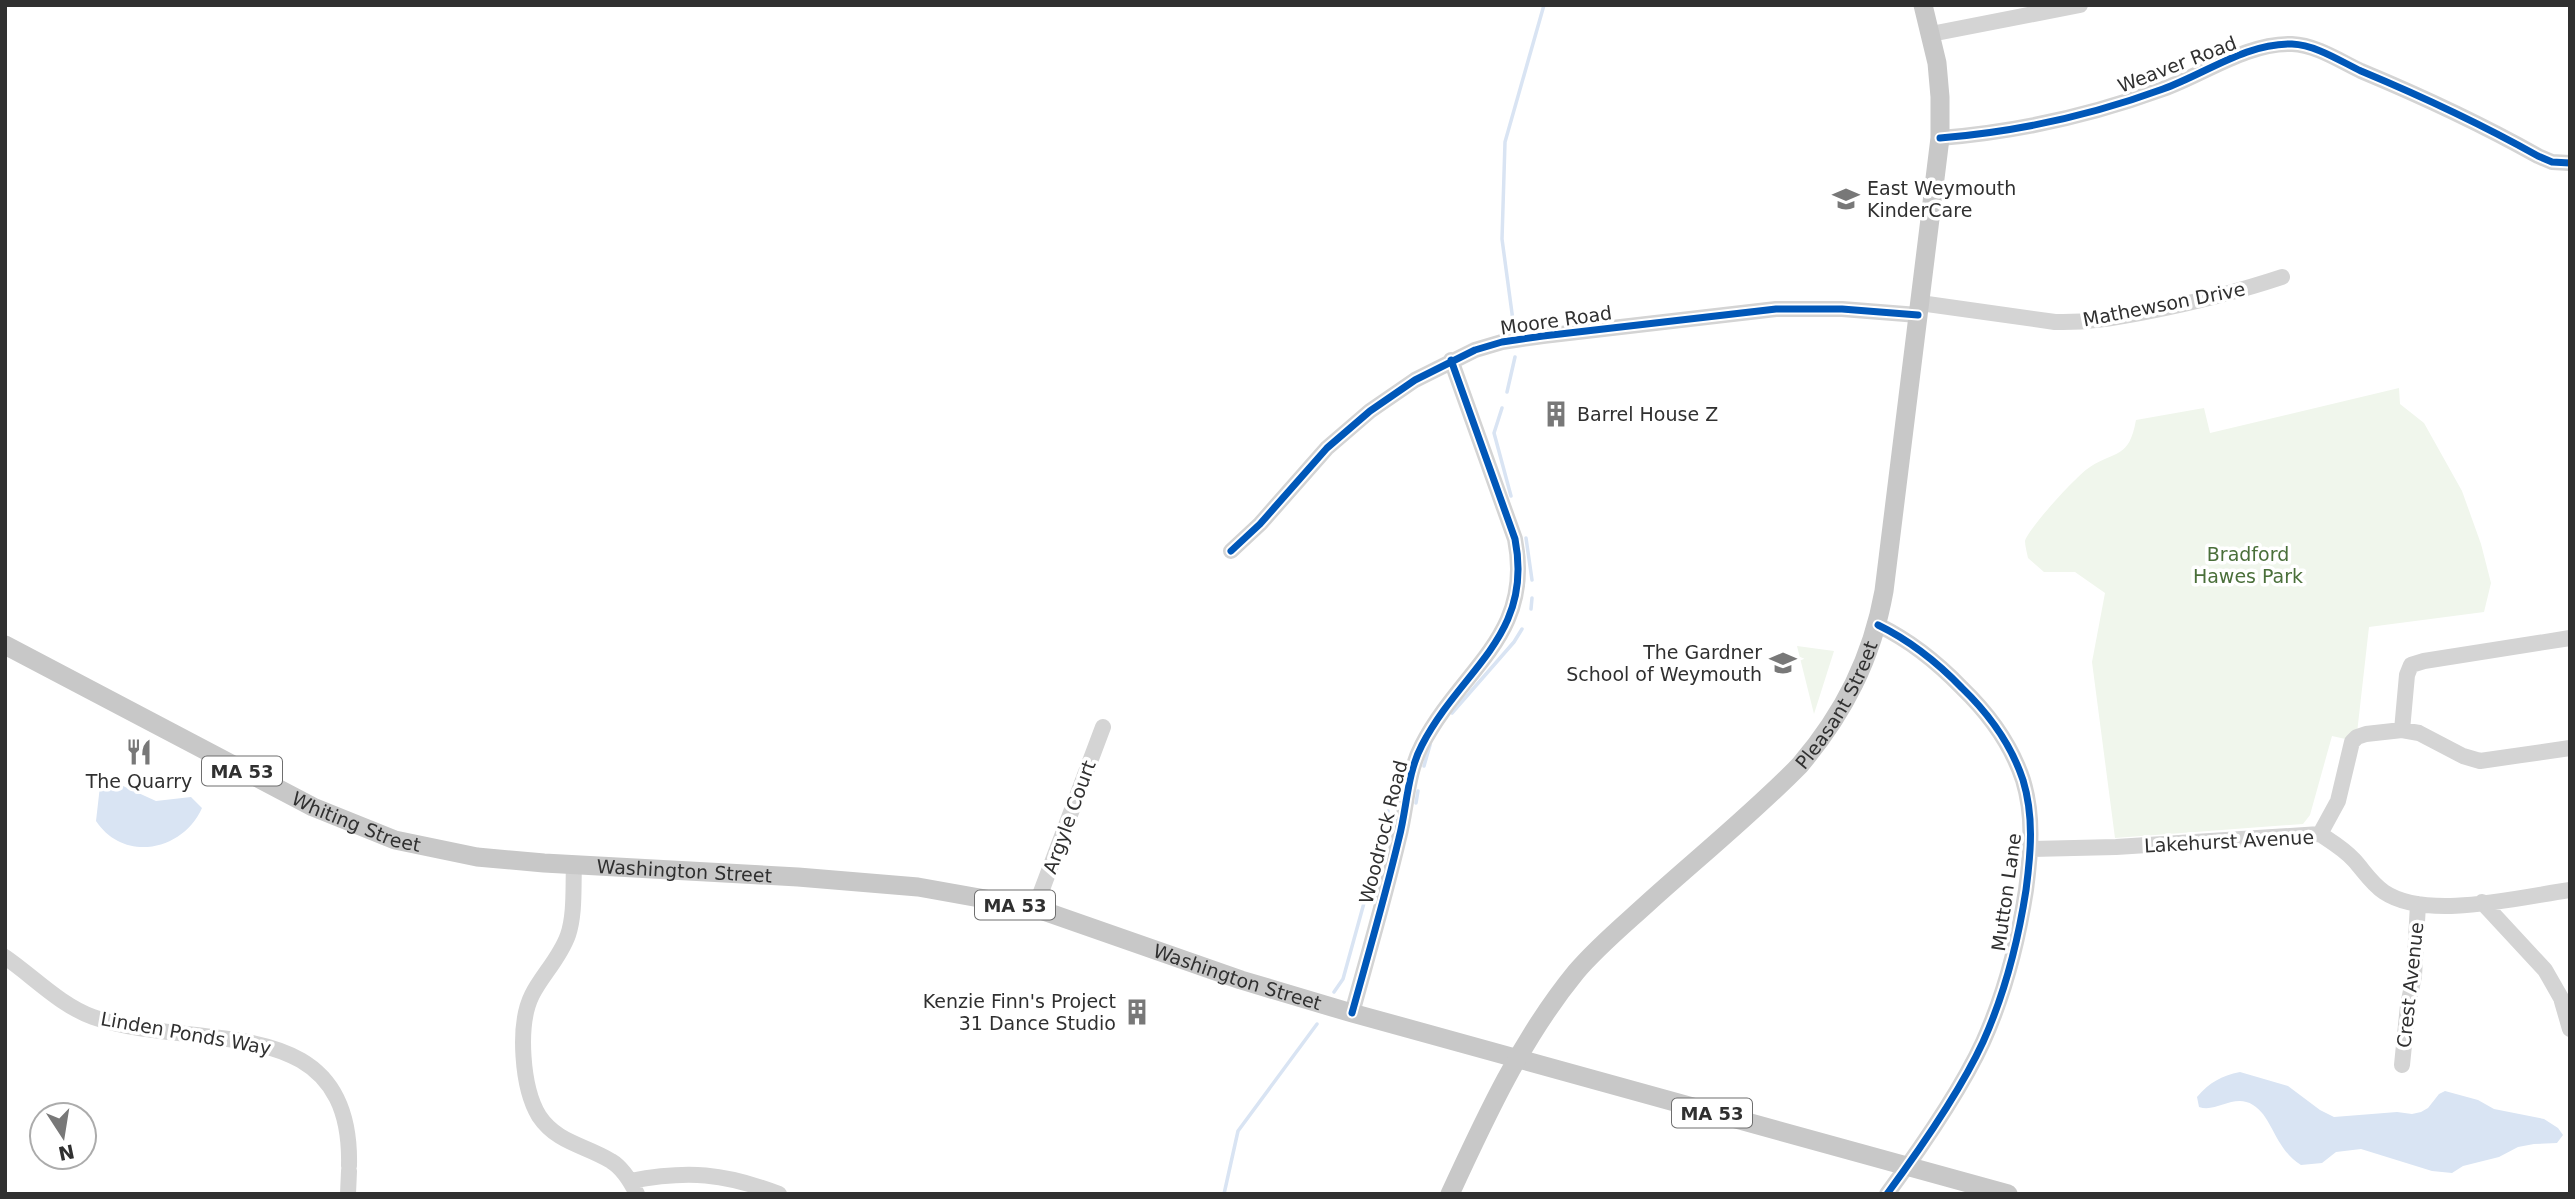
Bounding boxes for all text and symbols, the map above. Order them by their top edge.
street label: Weaver Road [2114,31,2240,97]
place label: East Weymouth KinderCare [1867,177,2016,221]
school or university icon: East Weymouth KinderCare [1831,184,1861,214]
street label: Mathewson Drive [2081,277,2247,331]
street label: Moore Road [1499,301,1613,339]
building icon: Barrel House Z [1541,399,1571,429]
place label: Barrel House Z [1577,403,1718,425]
park label: Bradford Hawes Park [2193,543,2303,587]
street label: Pleasant Street [1791,638,1882,773]
place label: The Gardner School of Weymouth [1566,641,1762,685]
school or university icon: The Gardner School of Weymouth [1768,648,1798,678]
restaurant icon: The Quarry [124,737,154,767]
road number: MA 53 [202,756,282,786]
street label: Argyle Court [1038,757,1100,877]
street label: Woodrock Road [1355,758,1411,906]
place label: The Quarry [85,770,192,792]
street label: Whiting Street [288,787,423,856]
street label: Lakehurst Avenue [2143,826,2315,856]
street label: Mutton Lane [1987,832,2025,952]
street label: Washington Street [596,855,773,887]
road number: MA 53 [975,890,1055,920]
street label: Crest Avenue [2392,921,2428,1049]
street label: Washington Street [1150,939,1324,1014]
place label: Kenzie Finn's Project 31 Dance Studio [923,990,1116,1034]
building icon: Kenzie Finn's Project 31 Dance Studio [1122,997,1152,1027]
street label: Linden Ponds Way [99,1007,273,1059]
road number: MA 53 [1672,1098,1752,1128]
north arrow [28,1101,98,1171]
text: N [56,1140,77,1165]

